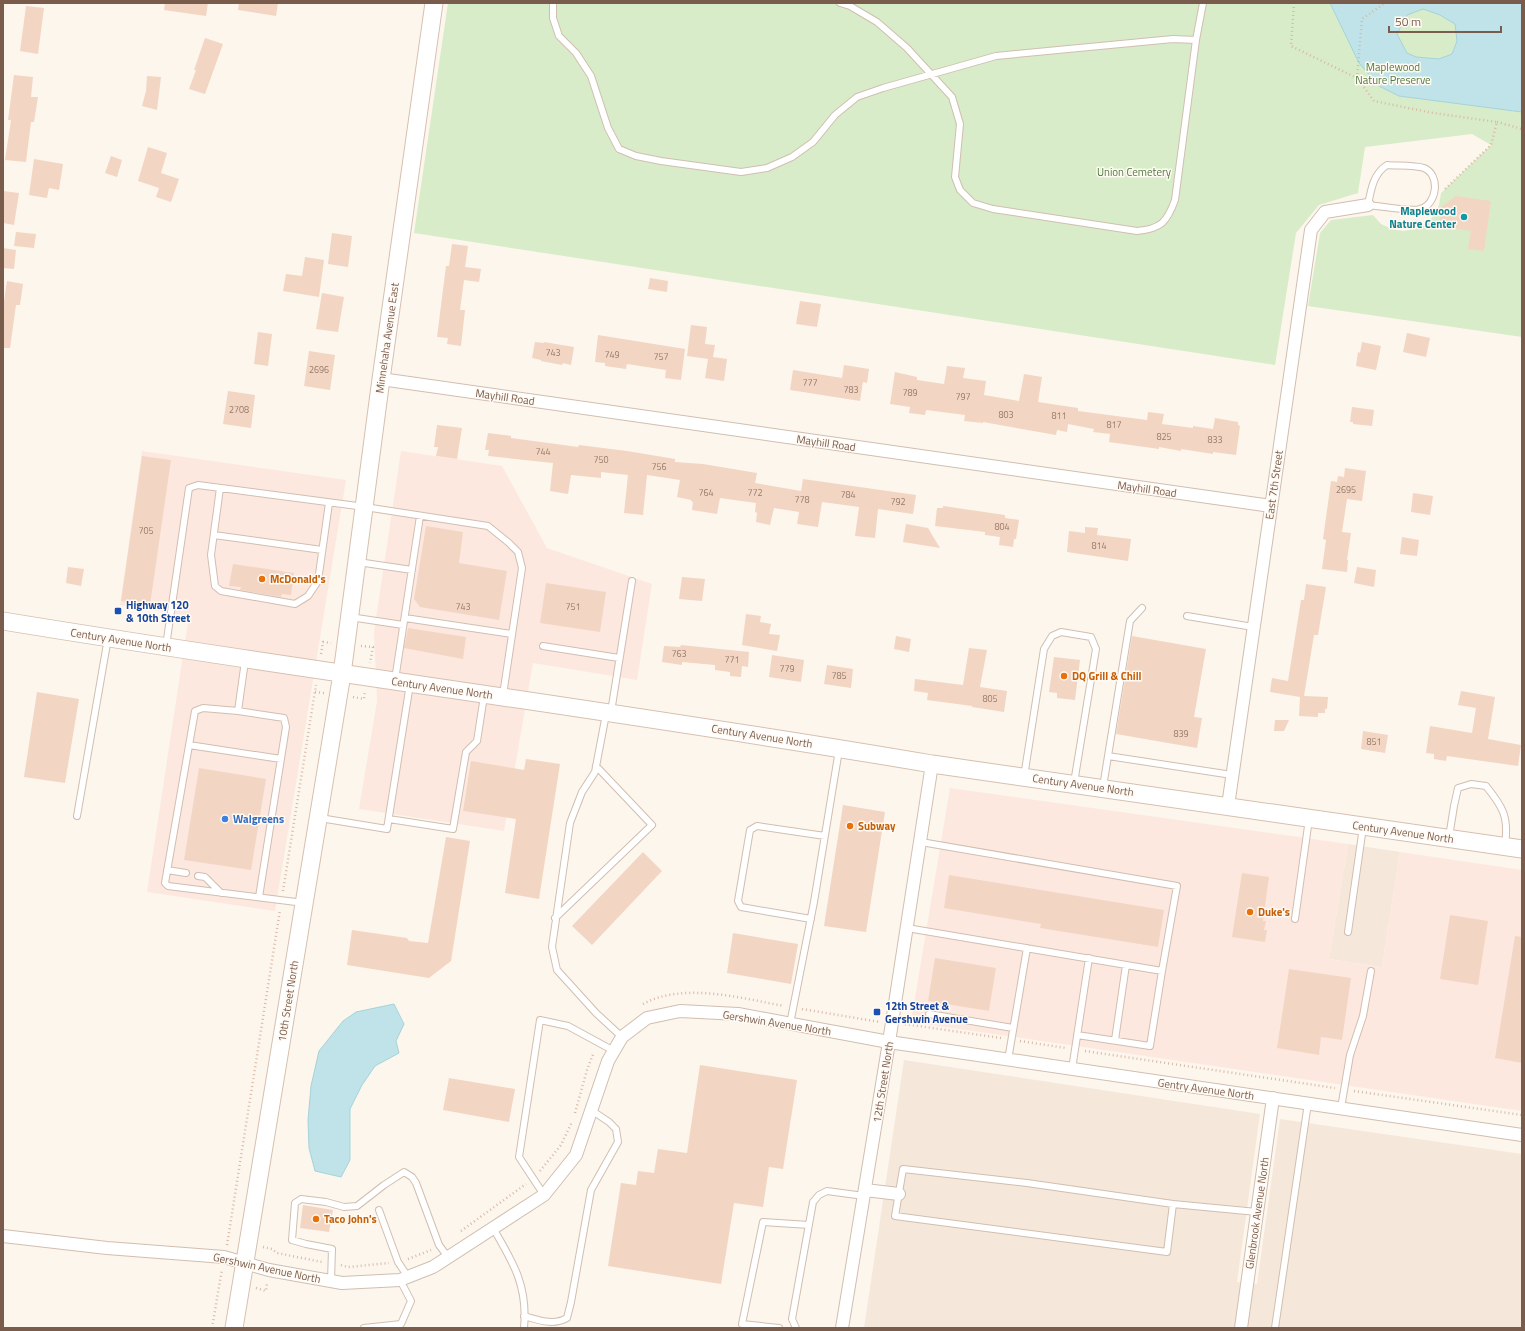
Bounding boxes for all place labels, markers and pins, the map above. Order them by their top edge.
place label: Maplewood Nature Center [1389,203,1456,232]
marker: Maplewood Nature Center [1459,212,1469,222]
place label: McDonald's [270,571,326,587]
marker: McDonald's [257,574,267,584]
place label: Highway 120 & 10th Street [126,597,190,626]
marker: Highway 120 & 10th Street [113,606,123,616]
place label: DQ Grill & Chill [1072,668,1142,684]
marker: DQ Grill & Chill [1059,671,1069,681]
place label: Walgreens [233,811,284,827]
marker: Walgreens [220,814,230,824]
place label: Subway [858,818,896,834]
marker: Subway [845,821,855,831]
place label: Duke's [1258,904,1290,920]
marker: Duke's [1245,907,1255,917]
place label: 12th Street & Gershwin Avenue [885,998,968,1027]
marker: 12th Street & Gershwin Avenue [872,1007,882,1017]
place label: Taco John's [324,1211,377,1227]
marker: Taco John's [311,1214,321,1224]

